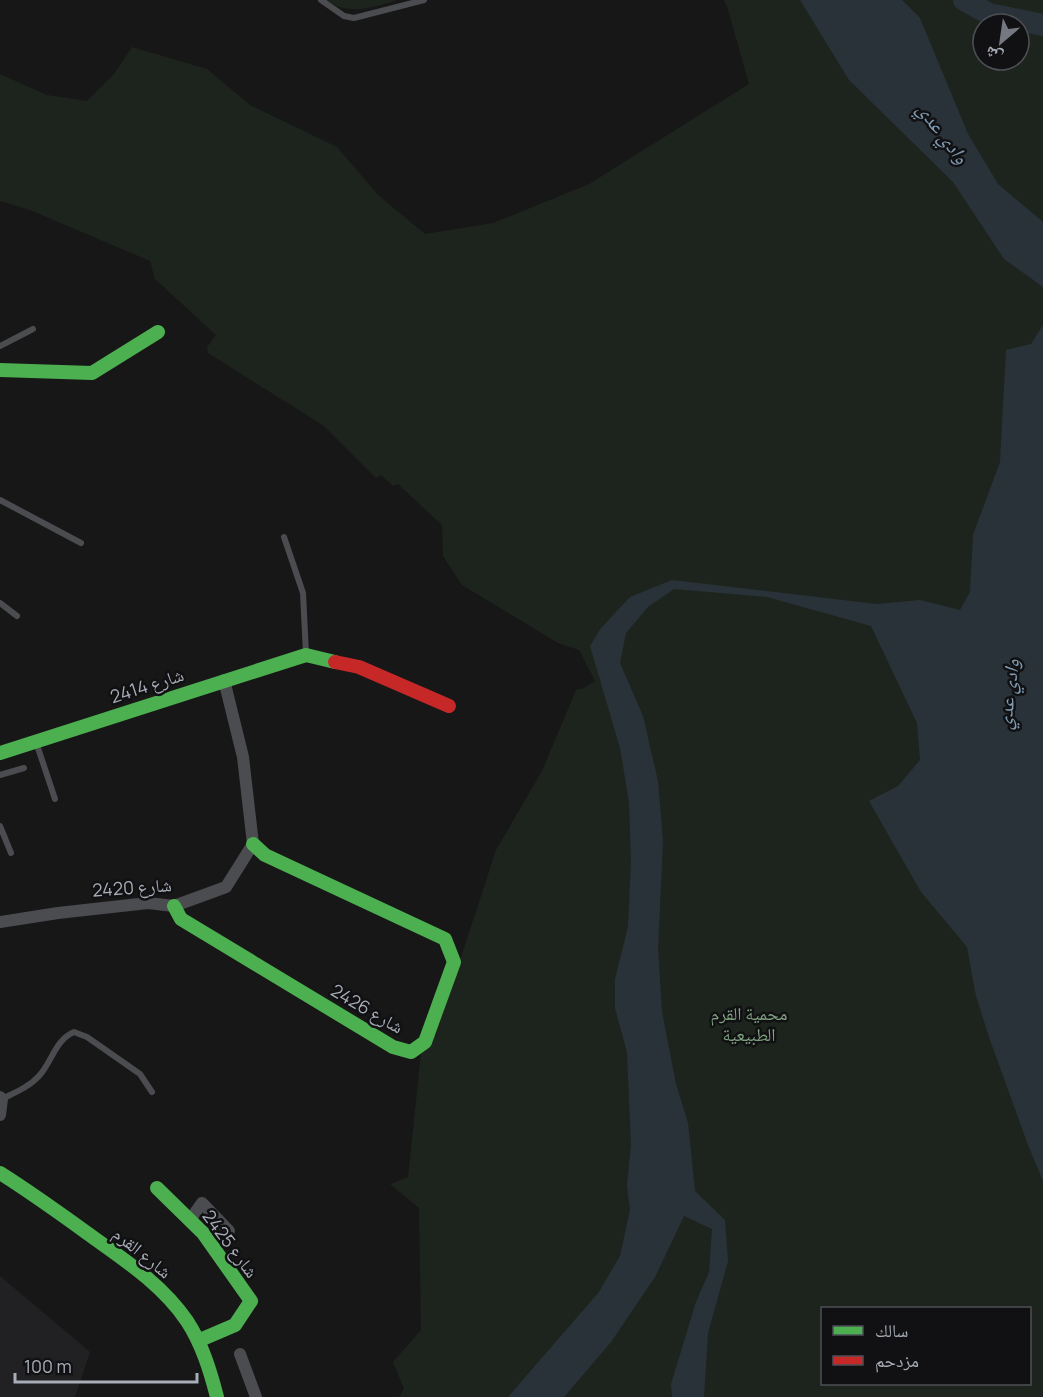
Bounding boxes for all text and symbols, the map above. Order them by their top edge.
north arrow [971,12,1031,72]
text: ش [981,41,1006,69]
water label: وادي عدي [909,96,975,171]
water label: وادي عدي [990,657,1028,731]
street label: 2414 شارع [107,662,187,708]
street label: 2420 شارع [91,872,172,902]
street label: 2426 شارع [327,978,408,1038]
park label: محمية القرم الطبيعية [711,1001,788,1046]
street label: 2425 شارع [197,1205,264,1282]
street label: شارع القرم [108,1221,177,1284]
legend [821,1307,1031,1385]
text: سالك [875,1318,908,1342]
scale bar [15,1346,196,1384]
text: مزدحم [875,1348,919,1373]
text: 100 m [24,1354,72,1378]

